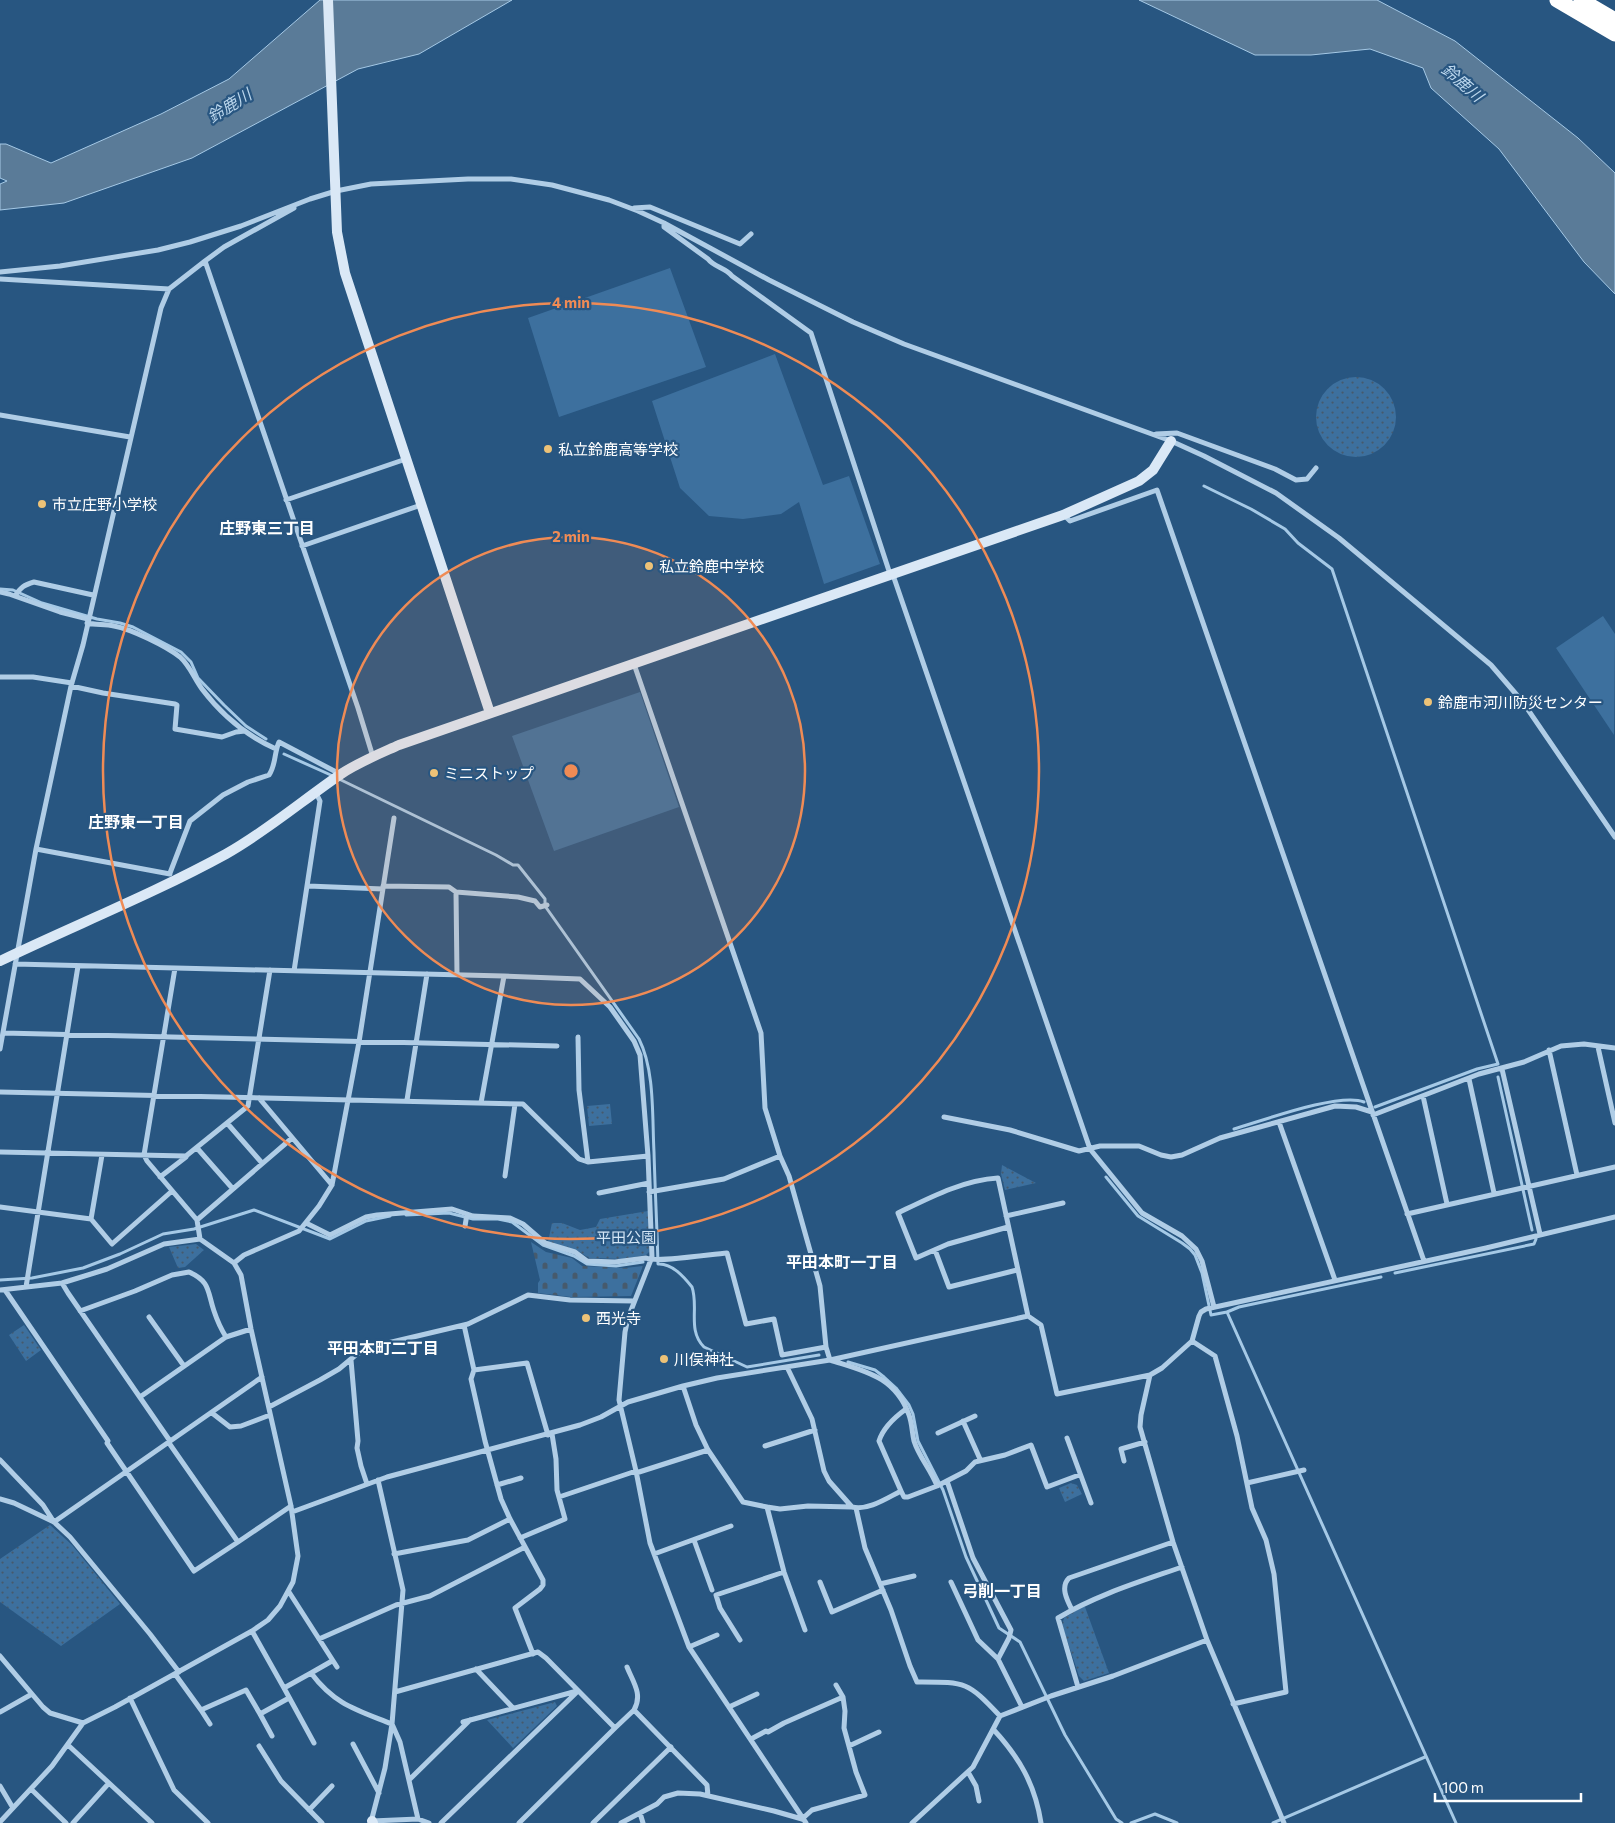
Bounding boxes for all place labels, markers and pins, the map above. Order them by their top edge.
place label: 私立鈴鹿高等学校 [558,440,678,458]
marker: 私立鈴鹿高等学校 [542,443,554,455]
place label: 市立庄野小学校 [52,495,157,513]
marker: 市立庄野小学校 [36,498,48,510]
place label: 私立鈴鹿中学校 [659,557,764,575]
marker: 私立鈴鹿中学校 [643,560,655,572]
place label: 鈴鹿市河川防災センター [1438,693,1603,711]
marker: 鈴鹿市河川防災センター [1422,696,1434,708]
centre of rings [562,762,580,780]
place label: ミニストップ [444,764,534,782]
marker: ミニストップ [428,767,440,779]
place label: 西光寺 [596,1309,641,1327]
marker: 西光寺 [580,1312,592,1324]
place label: 川俣神社 [674,1350,734,1368]
marker: 川俣神社 [658,1353,670,1365]

